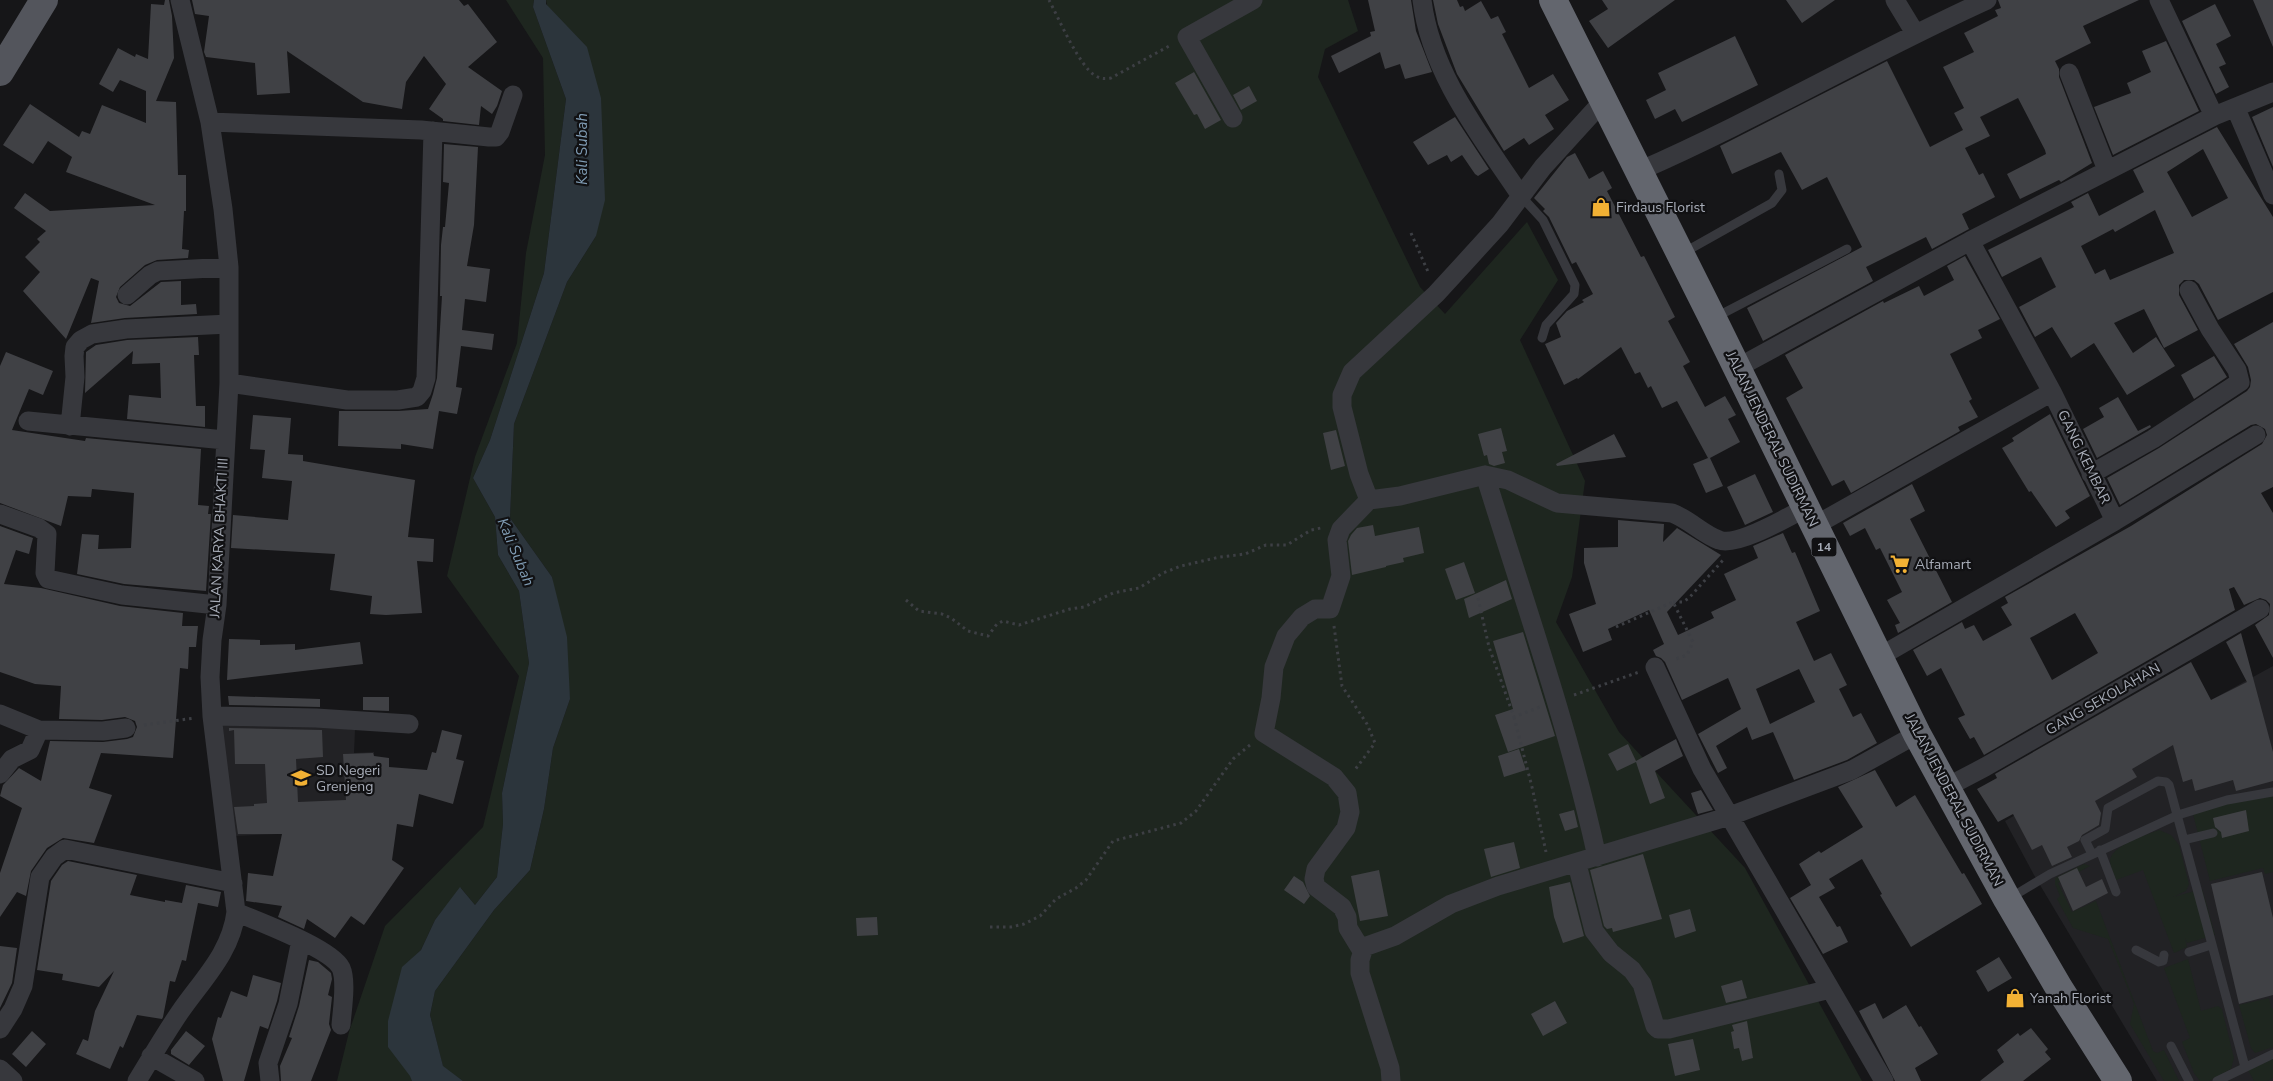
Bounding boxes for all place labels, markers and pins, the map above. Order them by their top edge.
shop icon: Firdaus Florist [1590,196,1612,218]
place label: Firdaus Florist [1616,198,1705,217]
supermarket icon: Alfamart [1889,553,1911,575]
place label: Alfamart [1915,555,1971,574]
place label: SD Negeri Grenjeng [316,761,380,796]
school or university icon: SD Negeri Grenjeng [290,767,312,789]
shop icon: Yanah Florist [2004,987,2026,1009]
place label: Yanah Florist [2029,989,2111,1008]

